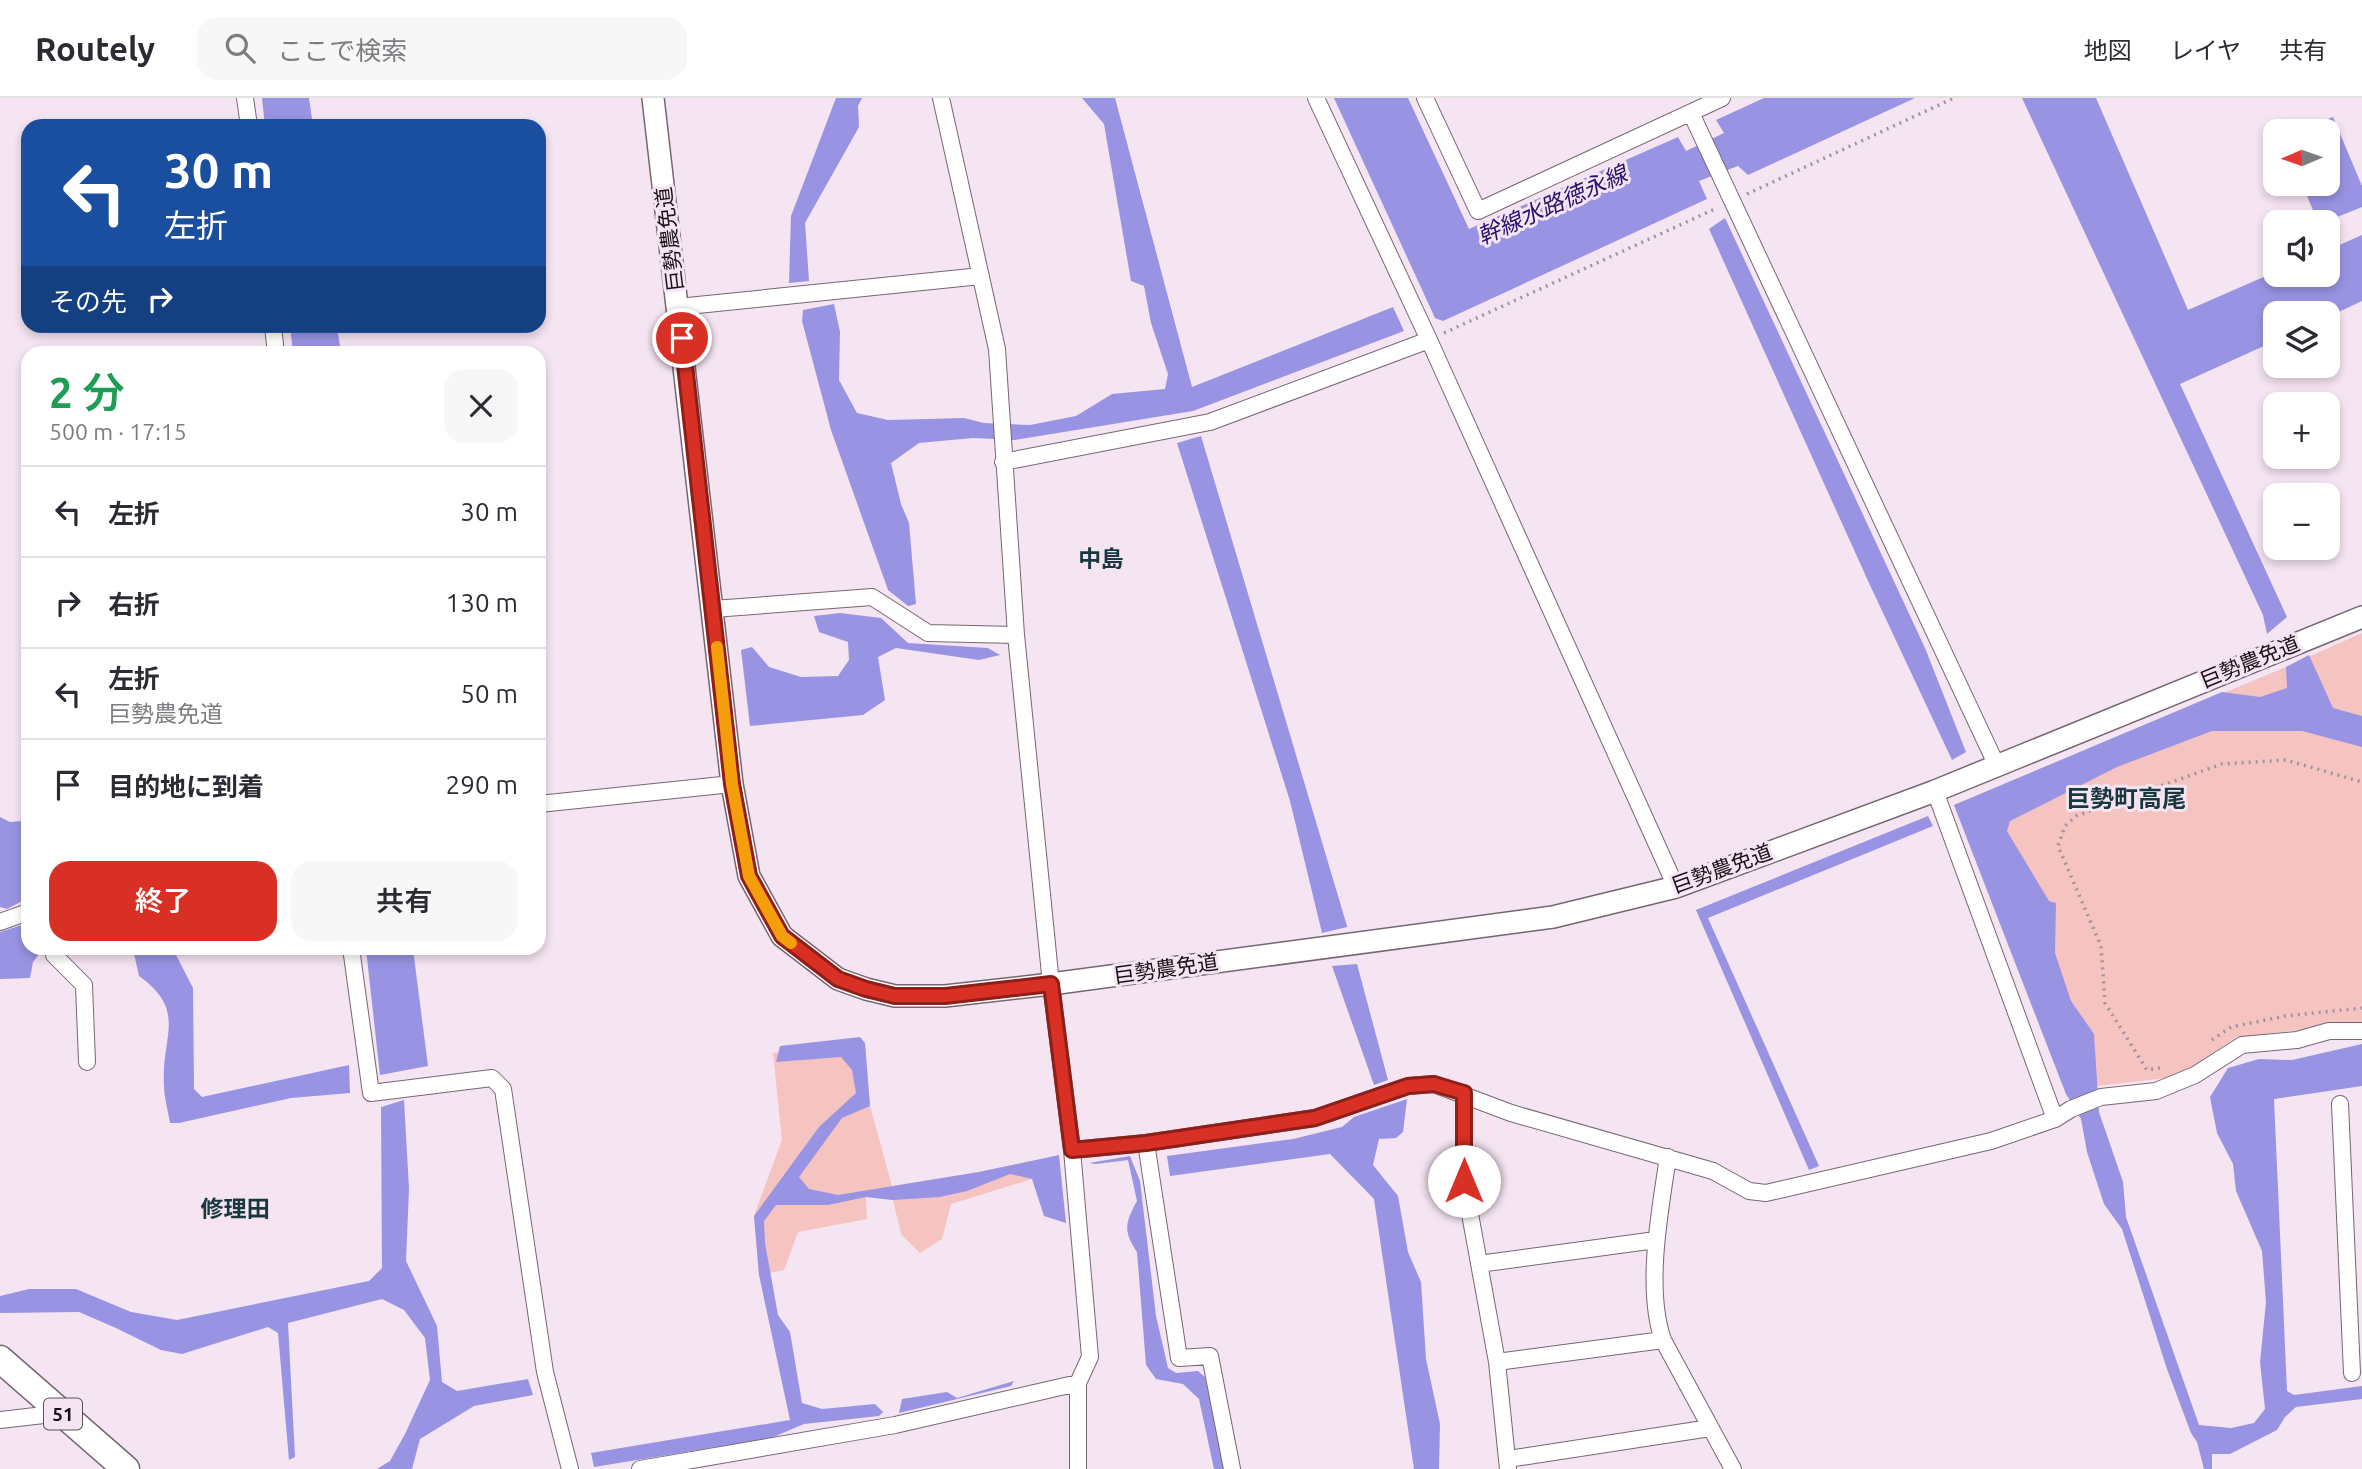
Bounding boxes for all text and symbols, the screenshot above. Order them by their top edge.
search box [197,17,687,80]
icon: search [221,29,259,67]
text: Routely [35,30,155,67]
text: ここで検索 [277,36,407,65]
text: 地図 [2084,37,2132,64]
text: レイヤ [2170,37,2241,64]
text: 共有 [2279,37,2327,64]
north arrow [2263,119,2340,196]
map controls [2263,119,2340,560]
text: 30 m [164,142,273,197]
icon: left [49,147,140,238]
water label: 幹線水路徳永線 [1473,159,1633,249]
street label: 巨勢農免道 [651,186,687,293]
text: 左折 [164,207,228,243]
button: sound [2263,210,2340,287]
icon: right [141,280,179,318]
text: その先 [49,287,127,316]
button: layers [2263,301,2340,378]
pin [652,308,712,368]
icon: arrive [663,319,701,357]
text: 2 分 [49,369,125,416]
button: close [444,369,518,443]
button: + [2263,392,2340,469]
text: 500 m · 17:15 [49,419,187,444]
button: − [2263,483,2340,560]
icon: left [49,493,87,531]
text: 30 m [460,497,518,526]
text: 左折 [108,499,160,528]
district label: 中島 [1078,546,1124,571]
icon: right [49,584,87,622]
text: 130 m [446,588,518,617]
text: 右折 [108,590,160,619]
street label: 巨勢農免道 [2196,630,2303,692]
text: 左折 [108,664,160,693]
icon: left [49,675,87,713]
text: 50 m [460,679,518,708]
text: 巨勢農免道 [108,701,223,726]
icon: arrive [49,766,87,804]
text: 290 m [446,770,518,799]
text: 目的地に到着 [108,772,264,801]
district label: 巨勢町高尾 [2066,785,2186,812]
street label: 巨勢農免道 [1668,839,1775,897]
button: 終了 [49,861,277,941]
button: 共有 [291,861,518,941]
street label: 巨勢農免道 [1112,949,1220,987]
position arrow [1427,1144,1501,1218]
district label: 修理田 [201,1196,270,1221]
road number: 51 [44,1398,82,1430]

